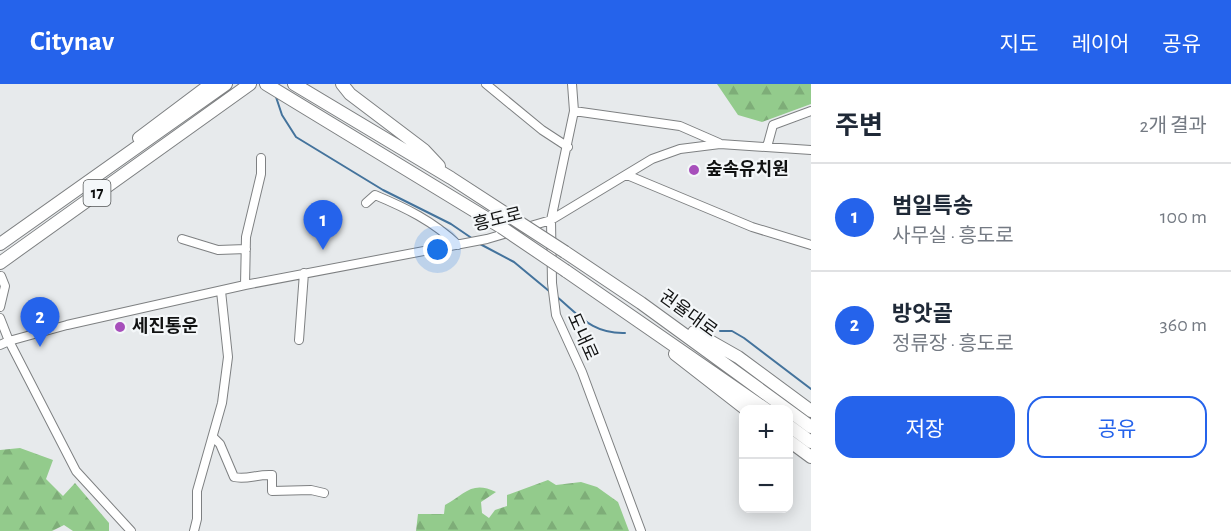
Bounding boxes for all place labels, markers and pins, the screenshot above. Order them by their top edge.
place label: 숲속유치원 [706,160,789,179]
marker: 숲속유치원 [687,163,701,177]
pin: 1 [304,200,342,250]
pin: 2 [20,298,60,347]
place label: 세진통운 [132,317,198,336]
marker: 세진통운 [113,320,127,334]

